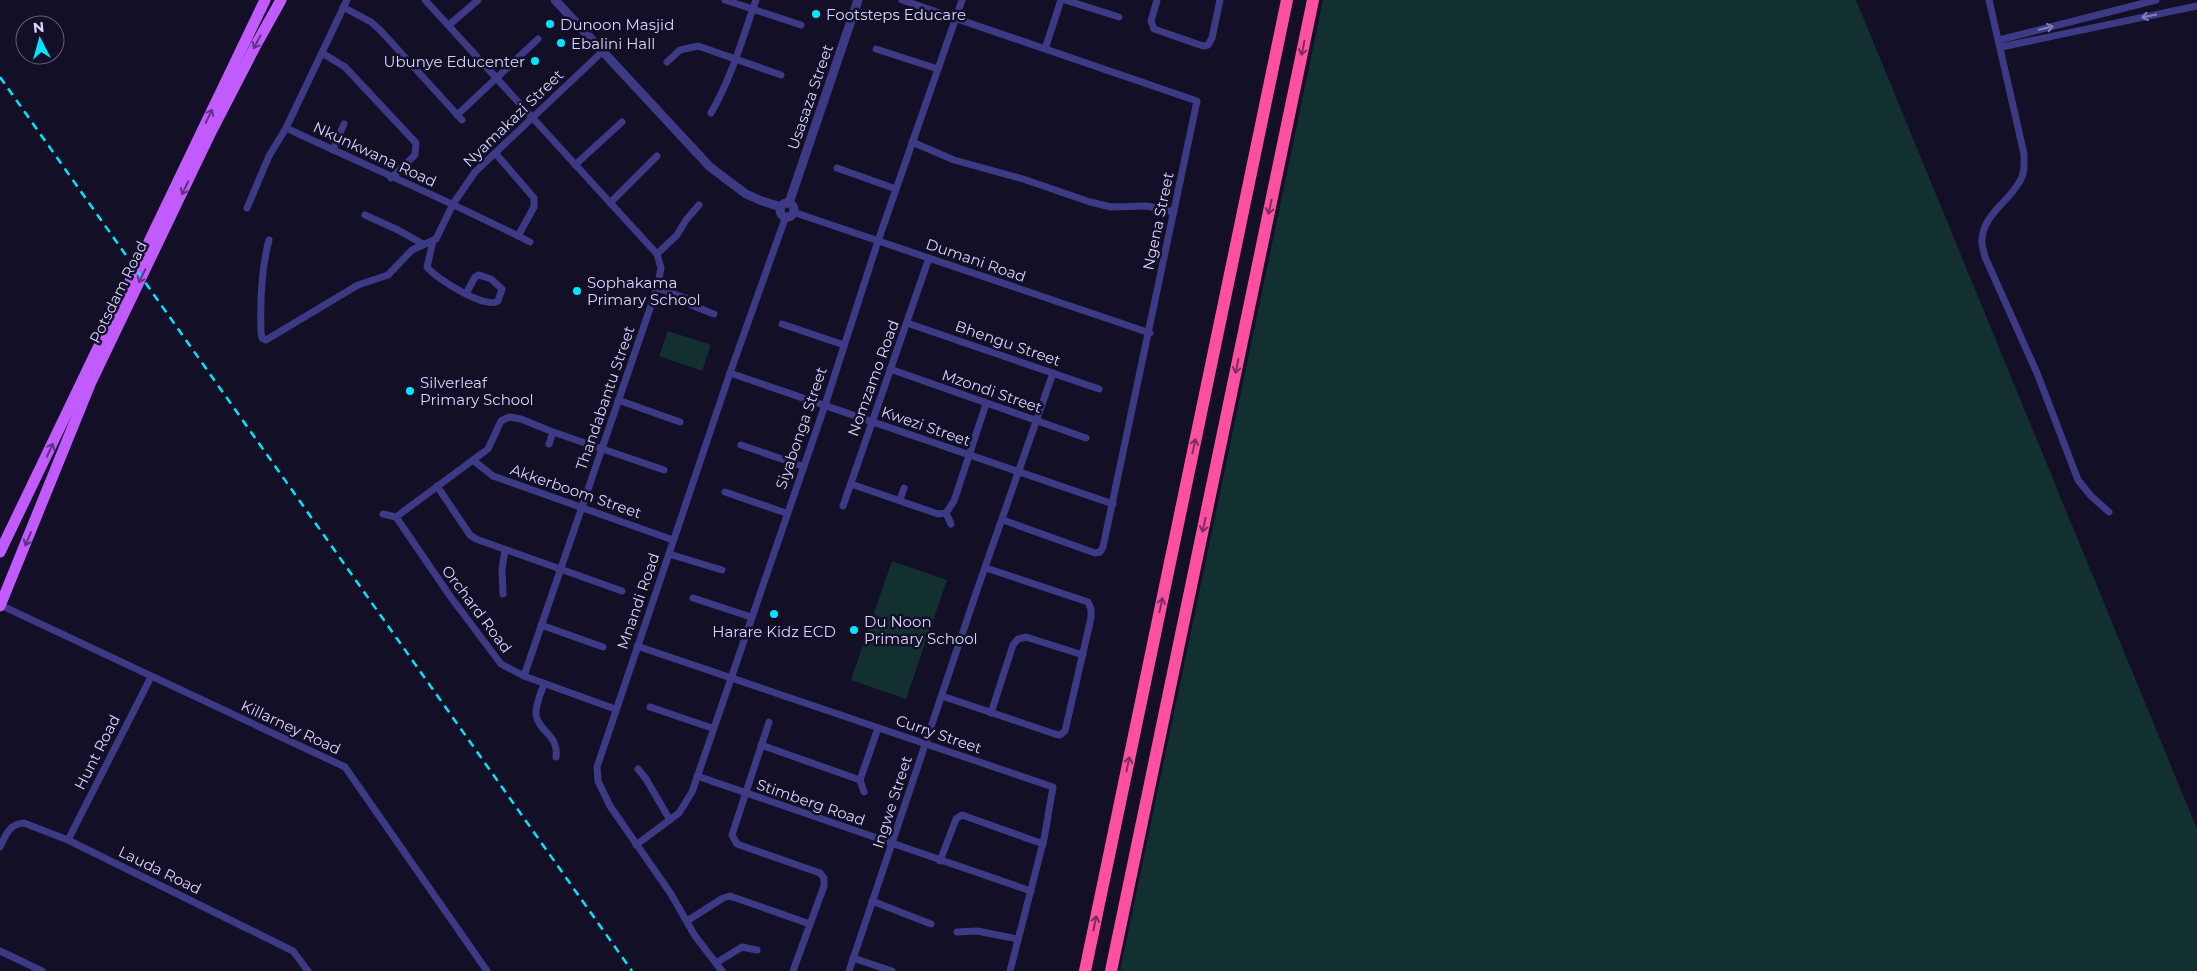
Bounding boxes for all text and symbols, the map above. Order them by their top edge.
place label: Footsteps Educare [826,5,966,24]
marker: Footsteps Educare [810,8,822,20]
one-way arrow [2142,12,2158,22]
north arrow [15,15,65,65]
place label: Dunoon Masjid [560,15,674,34]
text: N [32,18,45,37]
marker: Dunoon Masjid [544,18,556,30]
one-way arrow [2037,23,2053,32]
place label: Ebalini Hall [571,34,655,53]
one-way arrow [252,35,262,50]
marker: Ebalini Hall [555,37,567,49]
one-way arrow [1298,39,1307,55]
street label: Usasaza Street [783,42,837,152]
place label: Ubunye Educenter [384,52,525,71]
marker: Ubunye Educenter [529,55,541,67]
street label: Nyamakazi Street [459,65,567,171]
one-way arrow [205,109,214,124]
street label: Nkunkwana Road [310,117,440,191]
street label: Ngena Street [1138,170,1178,272]
one-way arrow [179,180,189,195]
one-way arrow [1265,198,1274,214]
street label: Dumani Road [923,234,1029,286]
street label: Potsdam Road [85,238,151,346]
one-way arrow [137,268,147,283]
place label: Sophakama Primary School [587,273,701,309]
marker: Sophakama Primary School [571,285,583,297]
street label: Bhengu Street [953,316,1063,370]
street label: Nomzamo Road [843,317,903,439]
street label: Thandabantu Street [571,323,639,473]
one-way arrow [1232,357,1241,373]
street label: Siyabonga Street [771,364,831,492]
street label: Mzondi Street [939,365,1045,417]
place label: Silverleaf Primary School [420,373,534,409]
marker: Silverleaf Primary School [404,385,416,397]
street label: Kwezi Street [879,402,973,450]
one-way arrow [1190,438,1200,454]
one-way arrow [45,443,55,458]
street label: Akkerboom Street [508,460,644,522]
one-way arrow [1199,517,1208,533]
one-way arrow [23,531,33,546]
street label: Mnandi Road [613,550,663,652]
street label: Orchard Road [438,561,516,657]
one-way arrow [1157,597,1166,613]
marker: Harare Kidz ECD [768,608,780,620]
place label: Du Noon Primary School [864,612,978,648]
place label: Harare Kidz ECD [712,622,836,641]
marker: Du Noon Primary School [848,624,860,636]
street label: Killarney Road [238,696,344,758]
street label: Curry Street [894,710,984,758]
street label: Hunt Road [70,711,124,793]
street label: Ingwe Street [868,753,916,851]
one-way arrow [1124,757,1133,773]
street label: Stimberg Road [754,775,868,829]
street label: Lauda Road [115,842,205,898]
one-way arrow [1091,916,1100,932]

